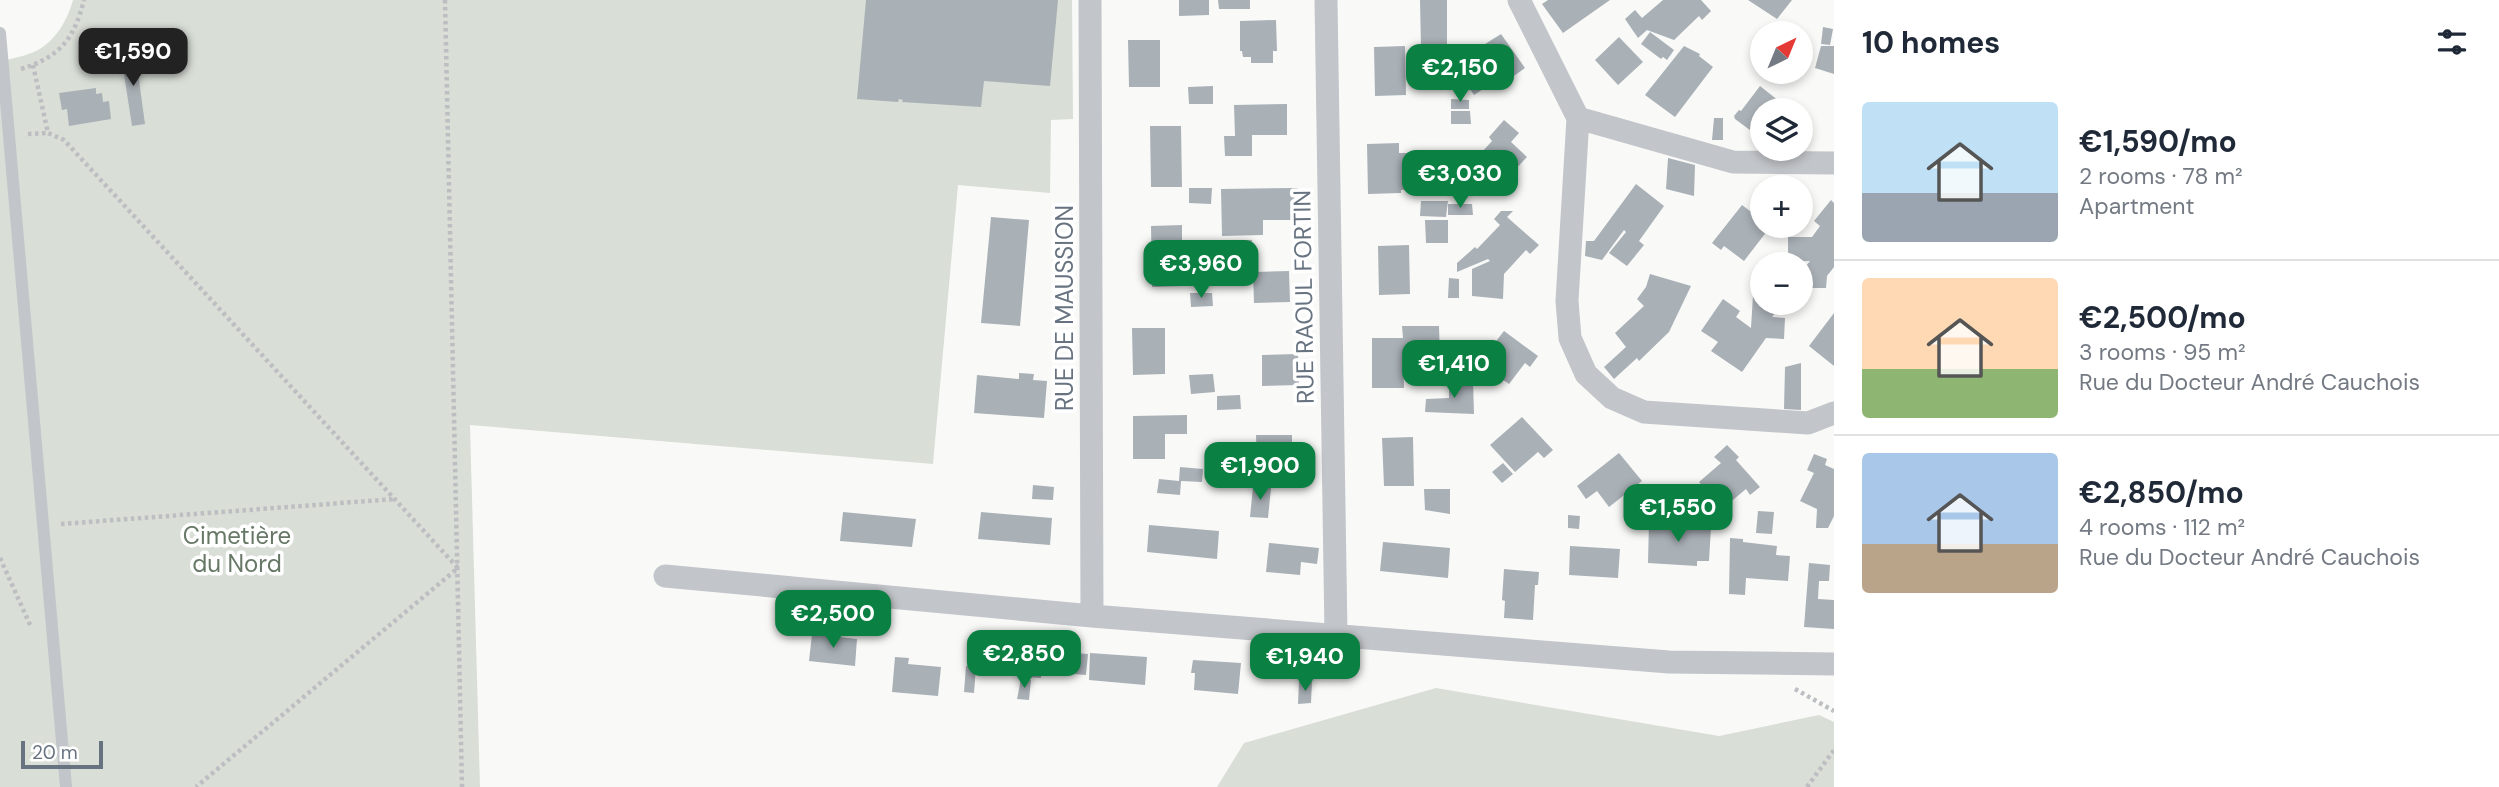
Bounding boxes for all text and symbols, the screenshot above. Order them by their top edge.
north arrow [1750,21,1813,84]
map controls [1750,21,1813,315]
text: 10 homes [1862,23,2000,62]
icon: filters [2433,23,2471,61]
pin: €1,590 [76,28,190,88]
text: €1,590 [95,36,171,66]
pin: €2,150 [1403,44,1517,104]
text: €2,150 [1422,52,1498,82]
button: layers [1750,98,1813,161]
text: €1,590/mo [2079,122,2237,161]
icon: home [1918,130,2002,214]
pin: €3,030 [1403,150,1517,210]
text: €3,030 [1418,158,1502,188]
text: 2 rooms · 78 m² [2079,161,2243,191]
button: + [1750,175,1813,238]
street label: RUE RAOUL FORTIN [1286,190,1321,404]
text: Apartment [2079,191,2194,221]
street label: RUE DE MAUSSION [1049,205,1080,411]
pin: €3,960 [1144,240,1258,300]
text: €3,960 [1159,248,1243,278]
button: − [1750,252,1813,315]
text: €2,500/mo [2079,298,2246,337]
icon: home [1918,306,2002,390]
text: 3 rooms · 95 m² [2079,337,2246,367]
pin: €1,410 [1397,340,1511,400]
text: €1,410 [1418,348,1490,378]
text: Rue du Docteur André Cauchois [2079,367,2420,397]
pin: €1,900 [1203,442,1317,502]
text: €1,900 [1220,450,1300,480]
text: €2,850/mo [2079,473,2244,512]
icon: home [1918,481,2002,565]
pin: €1,550 [1621,484,1735,544]
text: €1,550 [1639,492,1717,522]
text: 4 rooms · 112 m² [2079,512,2245,542]
park label: Cimetière du Nord [183,520,291,579]
text: Rue du Docteur André Cauchois [2079,542,2420,572]
pin: €2,500 [776,590,890,650]
text: €2,500 [791,598,875,628]
pin: €2,850 [967,630,1081,690]
pin: €1,940 [1248,634,1362,693]
text: €2,850 [983,638,1065,668]
text: €1,940 [1266,641,1344,671]
scale bar [21,738,103,770]
text: 20 m [32,740,78,765]

